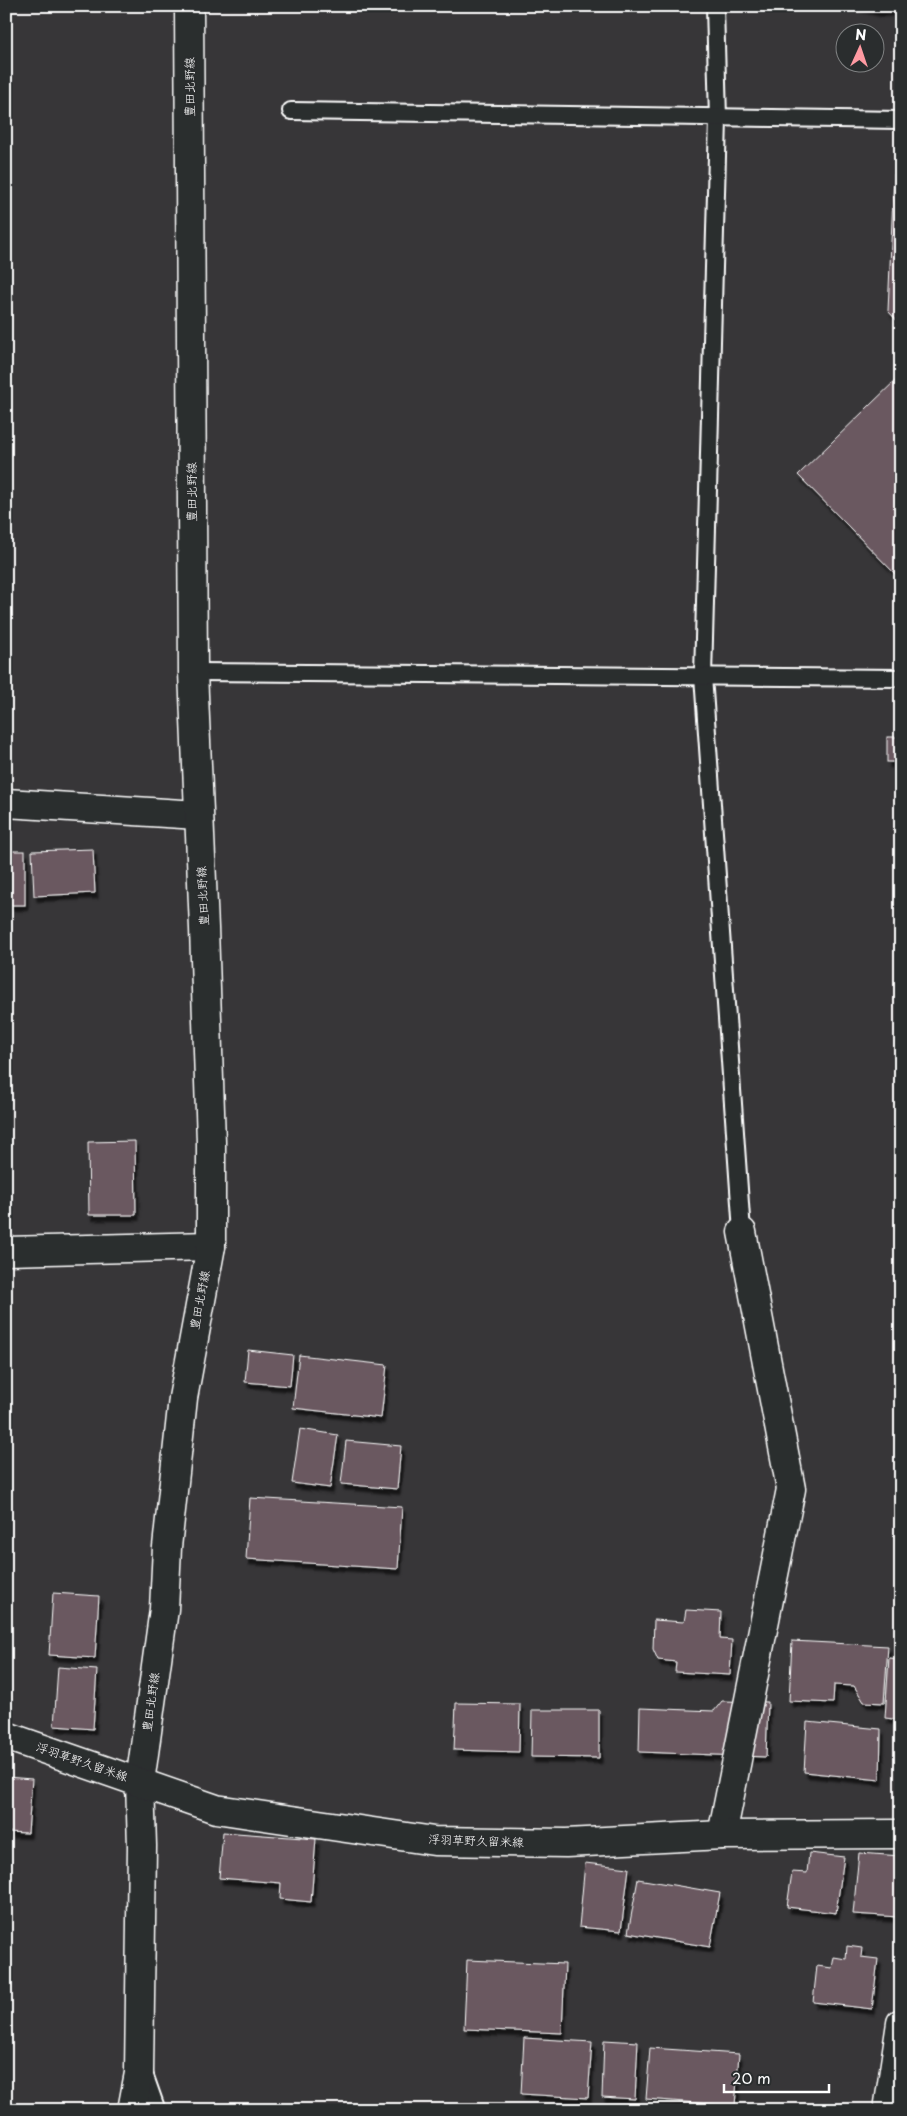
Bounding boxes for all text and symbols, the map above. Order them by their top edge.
north arrow [834,22,884,72]
text: N [855,24,867,45]
street label: 豊田北野線 [180,57,198,117]
street label: 豊田北野線 [182,462,200,522]
street label: 豊田北野線 [191,866,213,926]
street label: 豊田北野線 [184,1269,214,1331]
street label: 豊田北野線 [137,1671,163,1733]
street label: 浮羽草野久留米線 [34,1737,131,1785]
street label: 浮羽草野久留米線 [428,1829,524,1851]
scale bar [724,2061,830,2093]
text: 20 m [732,2066,771,2089]

